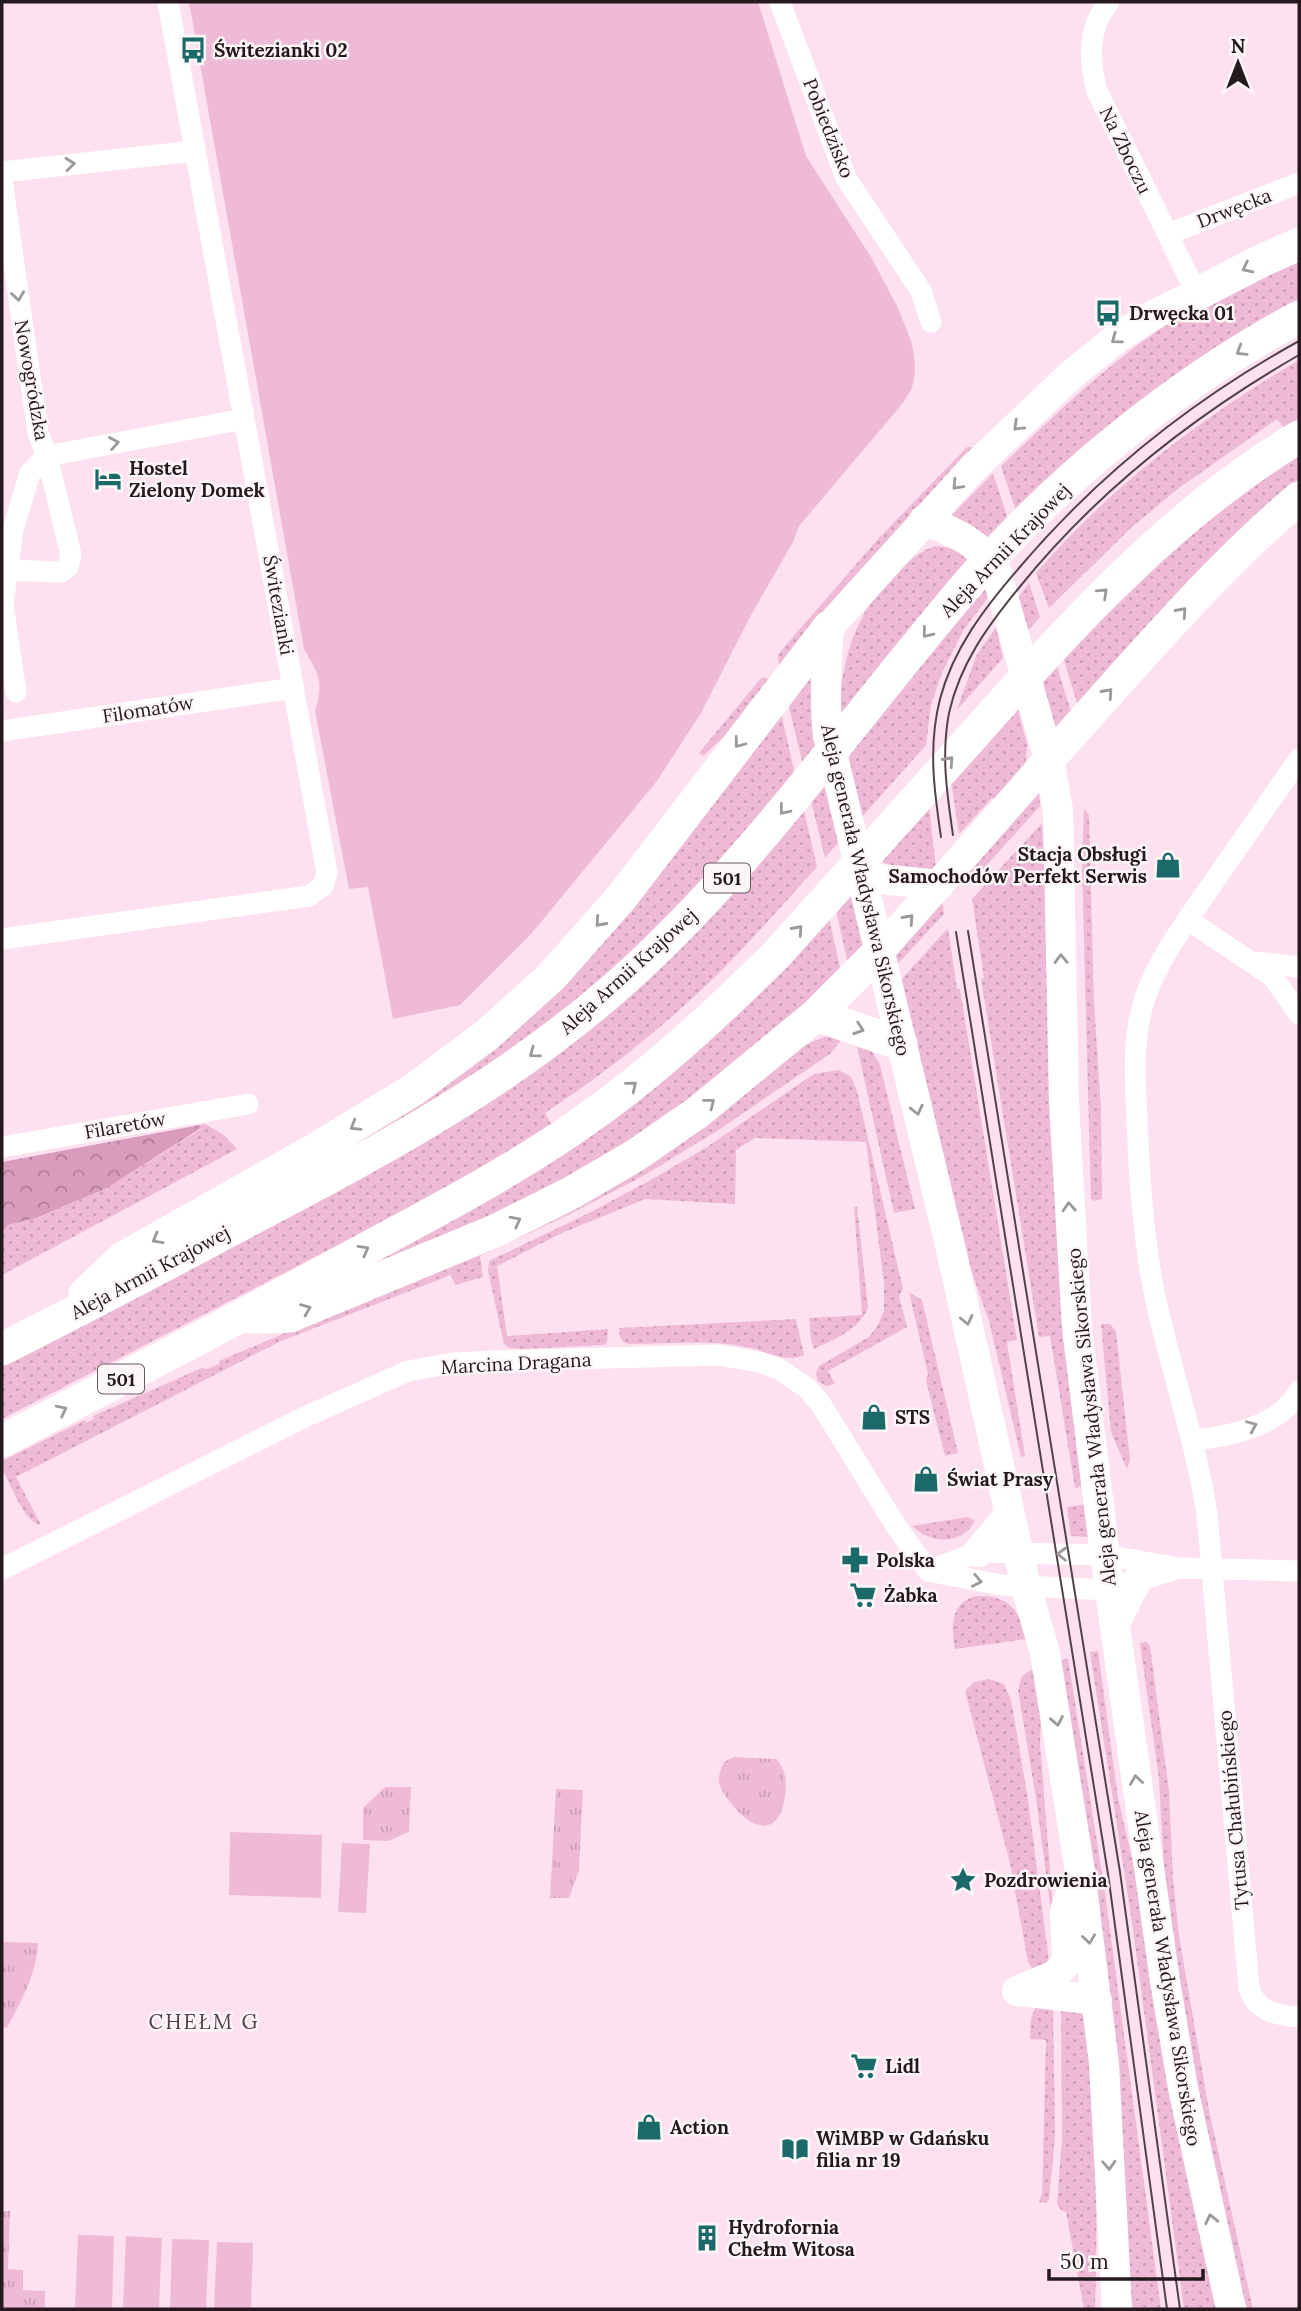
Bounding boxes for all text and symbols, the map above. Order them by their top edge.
north arrow [1203,28,1273,98]
text: N [1231,34,1246,58]
bus stop icon: Świtezianki 02 [178,35,208,65]
place label: Świtezianki 02 [214,38,348,62]
street label: Pobiedzisko [798,75,860,181]
street label: Na Zboczu [1095,102,1157,198]
one-way arrow [64,157,75,172]
street label: Drwęcka [1193,183,1275,233]
one-way arrow [1242,259,1255,273]
one-way arrow [10,290,25,302]
bus stop icon: Drwęcka 01 [1093,298,1123,328]
place label: Drwęcka 01 [1129,301,1234,325]
street label: Nowogródzka [10,318,54,442]
one-way arrow [1111,331,1124,344]
one-way arrow [1235,343,1248,356]
one-way arrow [1013,418,1026,431]
one-way arrow [108,437,120,452]
place label: Hostel Zielony Domek [129,456,265,502]
hotel icon: Hostel Zielony Domek [93,464,123,494]
one-way arrow [953,477,965,490]
street label: Aleja Armii Krajowej [934,478,1075,623]
street label: Świtezianki [258,553,300,657]
one-way arrow [1095,589,1108,602]
one-way arrow [1174,607,1186,620]
one-way arrow [923,626,936,638]
one-way arrow [1100,688,1113,701]
street label: Filomatów [101,690,196,728]
street label: Aleja generała Władysława Sikorskiego [816,721,916,1058]
one-way arrow [735,735,747,747]
one-way arrow [941,756,954,769]
one-way arrow [780,802,792,815]
place label: Stacja Obsługi Samochodów Perfekt Serwis [889,842,1147,888]
shop icon: Stacja Obsługi Samochodów Perfekt Serwis [1153,850,1183,880]
road number: 501 [704,864,750,892]
street label: Aleja Armii Krajowej [553,903,702,1040]
one-way arrow [596,914,608,927]
one-way arrow [901,914,913,927]
one-way arrow [789,925,802,938]
one-way arrow [1053,953,1069,964]
one-way arrow [852,1021,864,1035]
one-way arrow [529,1045,541,1057]
one-way arrow [624,1081,636,1094]
one-way arrow [702,1098,714,1111]
one-way arrow [909,1104,923,1116]
street label: Filaretów [82,1106,168,1144]
one-way arrow [349,1117,362,1130]
one-way arrow [1062,1201,1077,1212]
one-way arrow [509,1215,521,1229]
street label: Aleja Armii Krajowej [65,1220,234,1325]
one-way arrow [152,1231,165,1244]
one-way arrow [357,1245,369,1258]
street label: Aleja generała Władysława Sikorskiego [1061,1247,1121,1588]
one-way arrow [300,1304,312,1318]
one-way arrow [958,1314,973,1326]
street label: Marcina Dragana [440,1347,592,1379]
road number: 501 [98,1364,144,1394]
shop icon: STS [859,1402,889,1432]
one-way arrow [55,1404,67,1418]
place label: STS [895,1405,930,1429]
one-way arrow [1245,1421,1257,1435]
shop icon: Świat Prasy [911,1464,941,1494]
place label: Świat Prasy [947,1467,1054,1491]
pharmacy icon: Polska [840,1545,870,1575]
one-way arrow [1056,1546,1067,1562]
place label: Polska [876,1548,935,1572]
one-way arrow [971,1572,983,1587]
supermarket icon: Żabka [848,1580,878,1610]
place label: Żabka [884,1583,937,1607]
street label: Tytusa Chałubińskiego [1212,1709,1254,1911]
one-way arrow [1048,1715,1063,1727]
one-way arrow [1129,1774,1144,1786]
street label: Aleja generała Władysława Sikorskiego [1129,1807,1206,2148]
place icon: Pozdrowienia [948,1865,978,1895]
place label: Pozdrowienia [984,1868,1107,1892]
one-way arrow [1081,1933,1096,1945]
district label: CHEŁM G [148,2008,260,2035]
supermarket icon: Lidl [849,2051,879,2081]
place label: Lidl [885,2054,920,2078]
shop icon: Action [634,2112,664,2142]
place label: Action [670,2115,729,2139]
place label: WiMBP w Gdańsku filia nr 19 [816,2126,990,2172]
library icon: WiMBP w Gdańsku filia nr 19 [780,2134,810,2164]
one-way arrow [1102,2160,1117,2171]
one-way arrow [1204,2213,1219,2225]
place label: Hydrofornia Chełm Witosa [728,2215,855,2261]
building icon: Hydrofornia Chełm Witosa [692,2223,722,2253]
scale bar [1049,2238,1203,2282]
text: 50 m [1060,2248,1109,2275]

